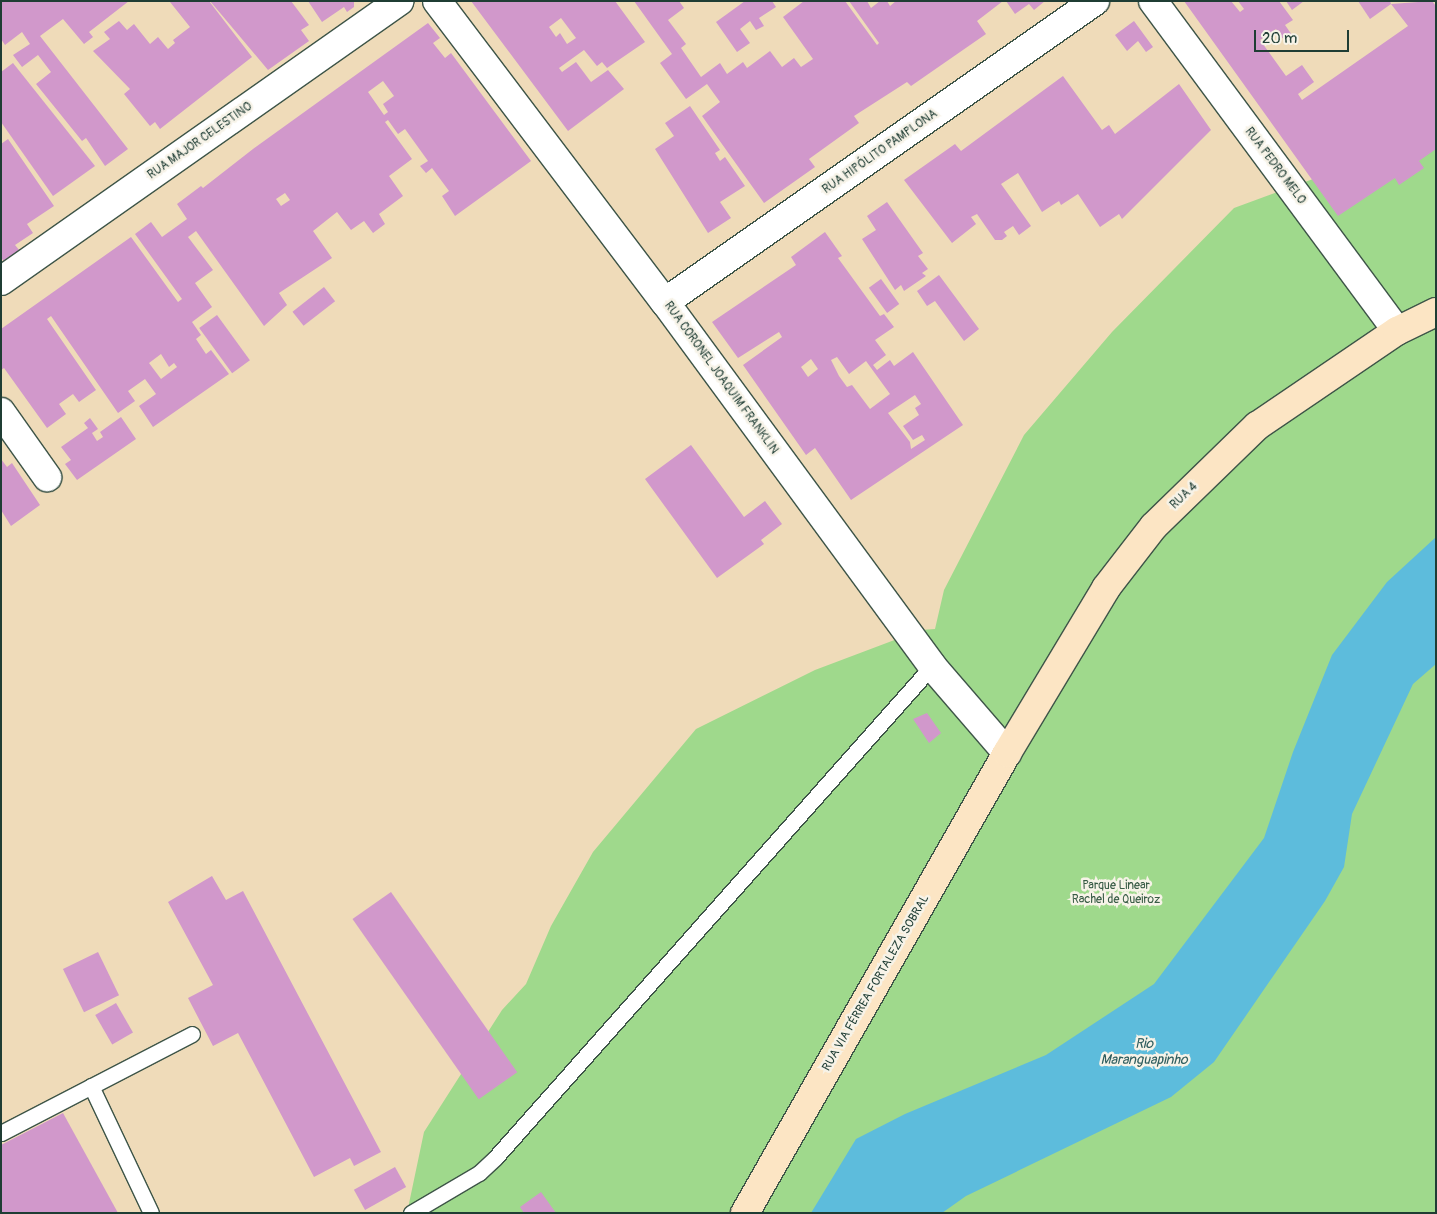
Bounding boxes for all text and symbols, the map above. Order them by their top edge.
scale bar [1257,20,1352,52]
text: 20 m [1262,29,1297,48]
street label: RUA MAJOR CELESTINO [145,100,255,182]
street label: RUA HIPÓLITO PAMPLONA [820,107,940,197]
street label: RUA PEDRO MELO [1242,125,1308,207]
street label: RUA CORONEL JOAQUIM FRANKLIN [661,299,781,457]
street label: RUA 4 [1167,480,1201,512]
park label: Parque Linear Rachel de Queiroz [1072,879,1160,907]
street label: RUA VIA FÉRREA FORTALEZA SOBRAL [819,892,933,1074]
water label: Rio Maranguapinho [1100,1036,1188,1068]

